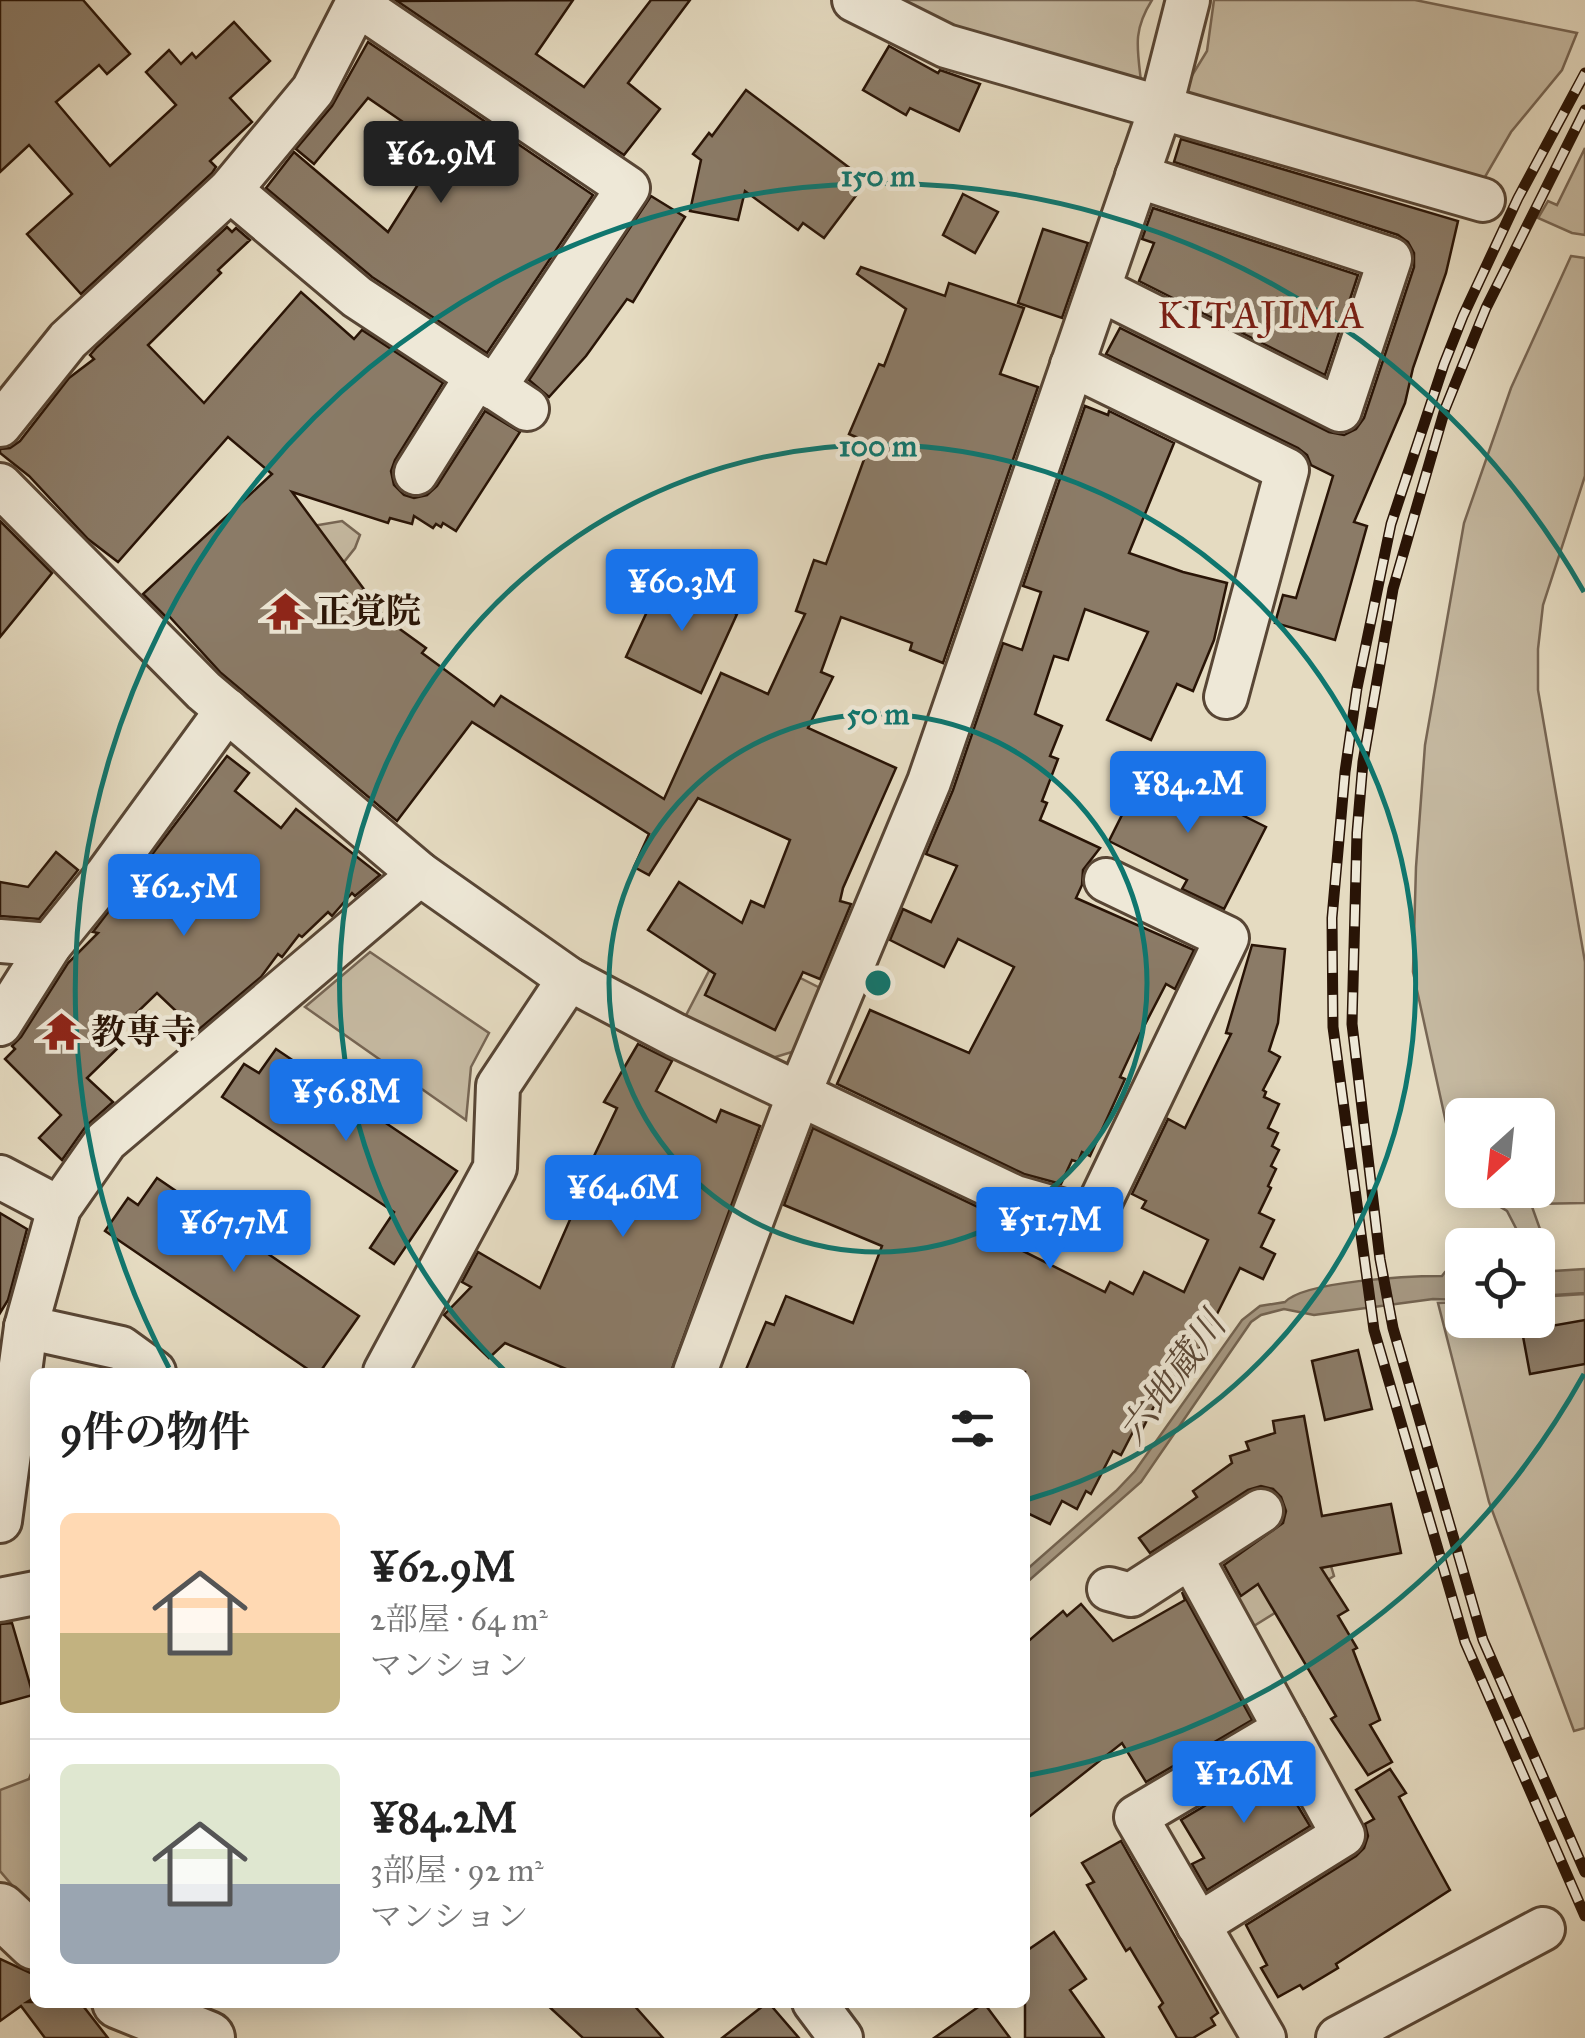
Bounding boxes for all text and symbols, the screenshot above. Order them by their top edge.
pin: ¥62.9M [360,121,522,206]
text: ¥62.9M [386,134,496,173]
text: 150 m [841,158,916,194]
district label: KITAJIMA [1157,292,1367,339]
text: 100 m [839,428,918,464]
pin: ¥60.3M [601,549,763,634]
text: ¥60.3M [628,562,736,601]
temple icon: 正覚院 [265,590,307,632]
place label: 正覚院 [316,590,421,633]
text: 50 m [846,696,910,732]
pin: ¥84.2M [1107,751,1269,836]
text: ¥84.2M [1132,764,1244,803]
pin: ¥62.5M [103,854,265,939]
text: ¥62.5M [130,867,238,906]
centre of rings [860,965,896,1001]
temple icon: 教専寺 [40,1011,82,1053]
place label: 教専寺 [91,1011,196,1054]
pin: ¥56.8M [265,1059,427,1144]
text: ¥56.8M [292,1072,400,1111]
north arrow [1445,1098,1555,1208]
map controls [1445,1098,1555,1338]
pin: ¥64.6M [542,1155,704,1240]
text: ¥64.6M [567,1168,679,1207]
pin: ¥51.7M [969,1187,1131,1272]
pin: ¥67.7M [153,1190,315,1275]
text: ¥51.7M [998,1200,1102,1239]
text: ¥67.7M [180,1203,288,1242]
button: locate [1445,1228,1555,1338]
water label: 六地蔵川 [1109,1300,1238,1453]
icon: filters [945,1401,1000,1456]
text: 9件の物件 [60,1406,251,1458]
text: ¥62.9M [370,1541,515,1593]
icon: home [140,1553,260,1673]
text: 2部屋 · 64 m² [370,1600,548,1639]
text: マンション [370,1646,529,1685]
pin: ¥126M [1174,1741,1314,1826]
text: ¥126M [1195,1754,1293,1793]
text: ¥84.2M [370,1792,517,1844]
icon: home [140,1804,260,1924]
text: 3部屋 · 92 m² [370,1851,544,1890]
text: マンション [370,1897,529,1936]

